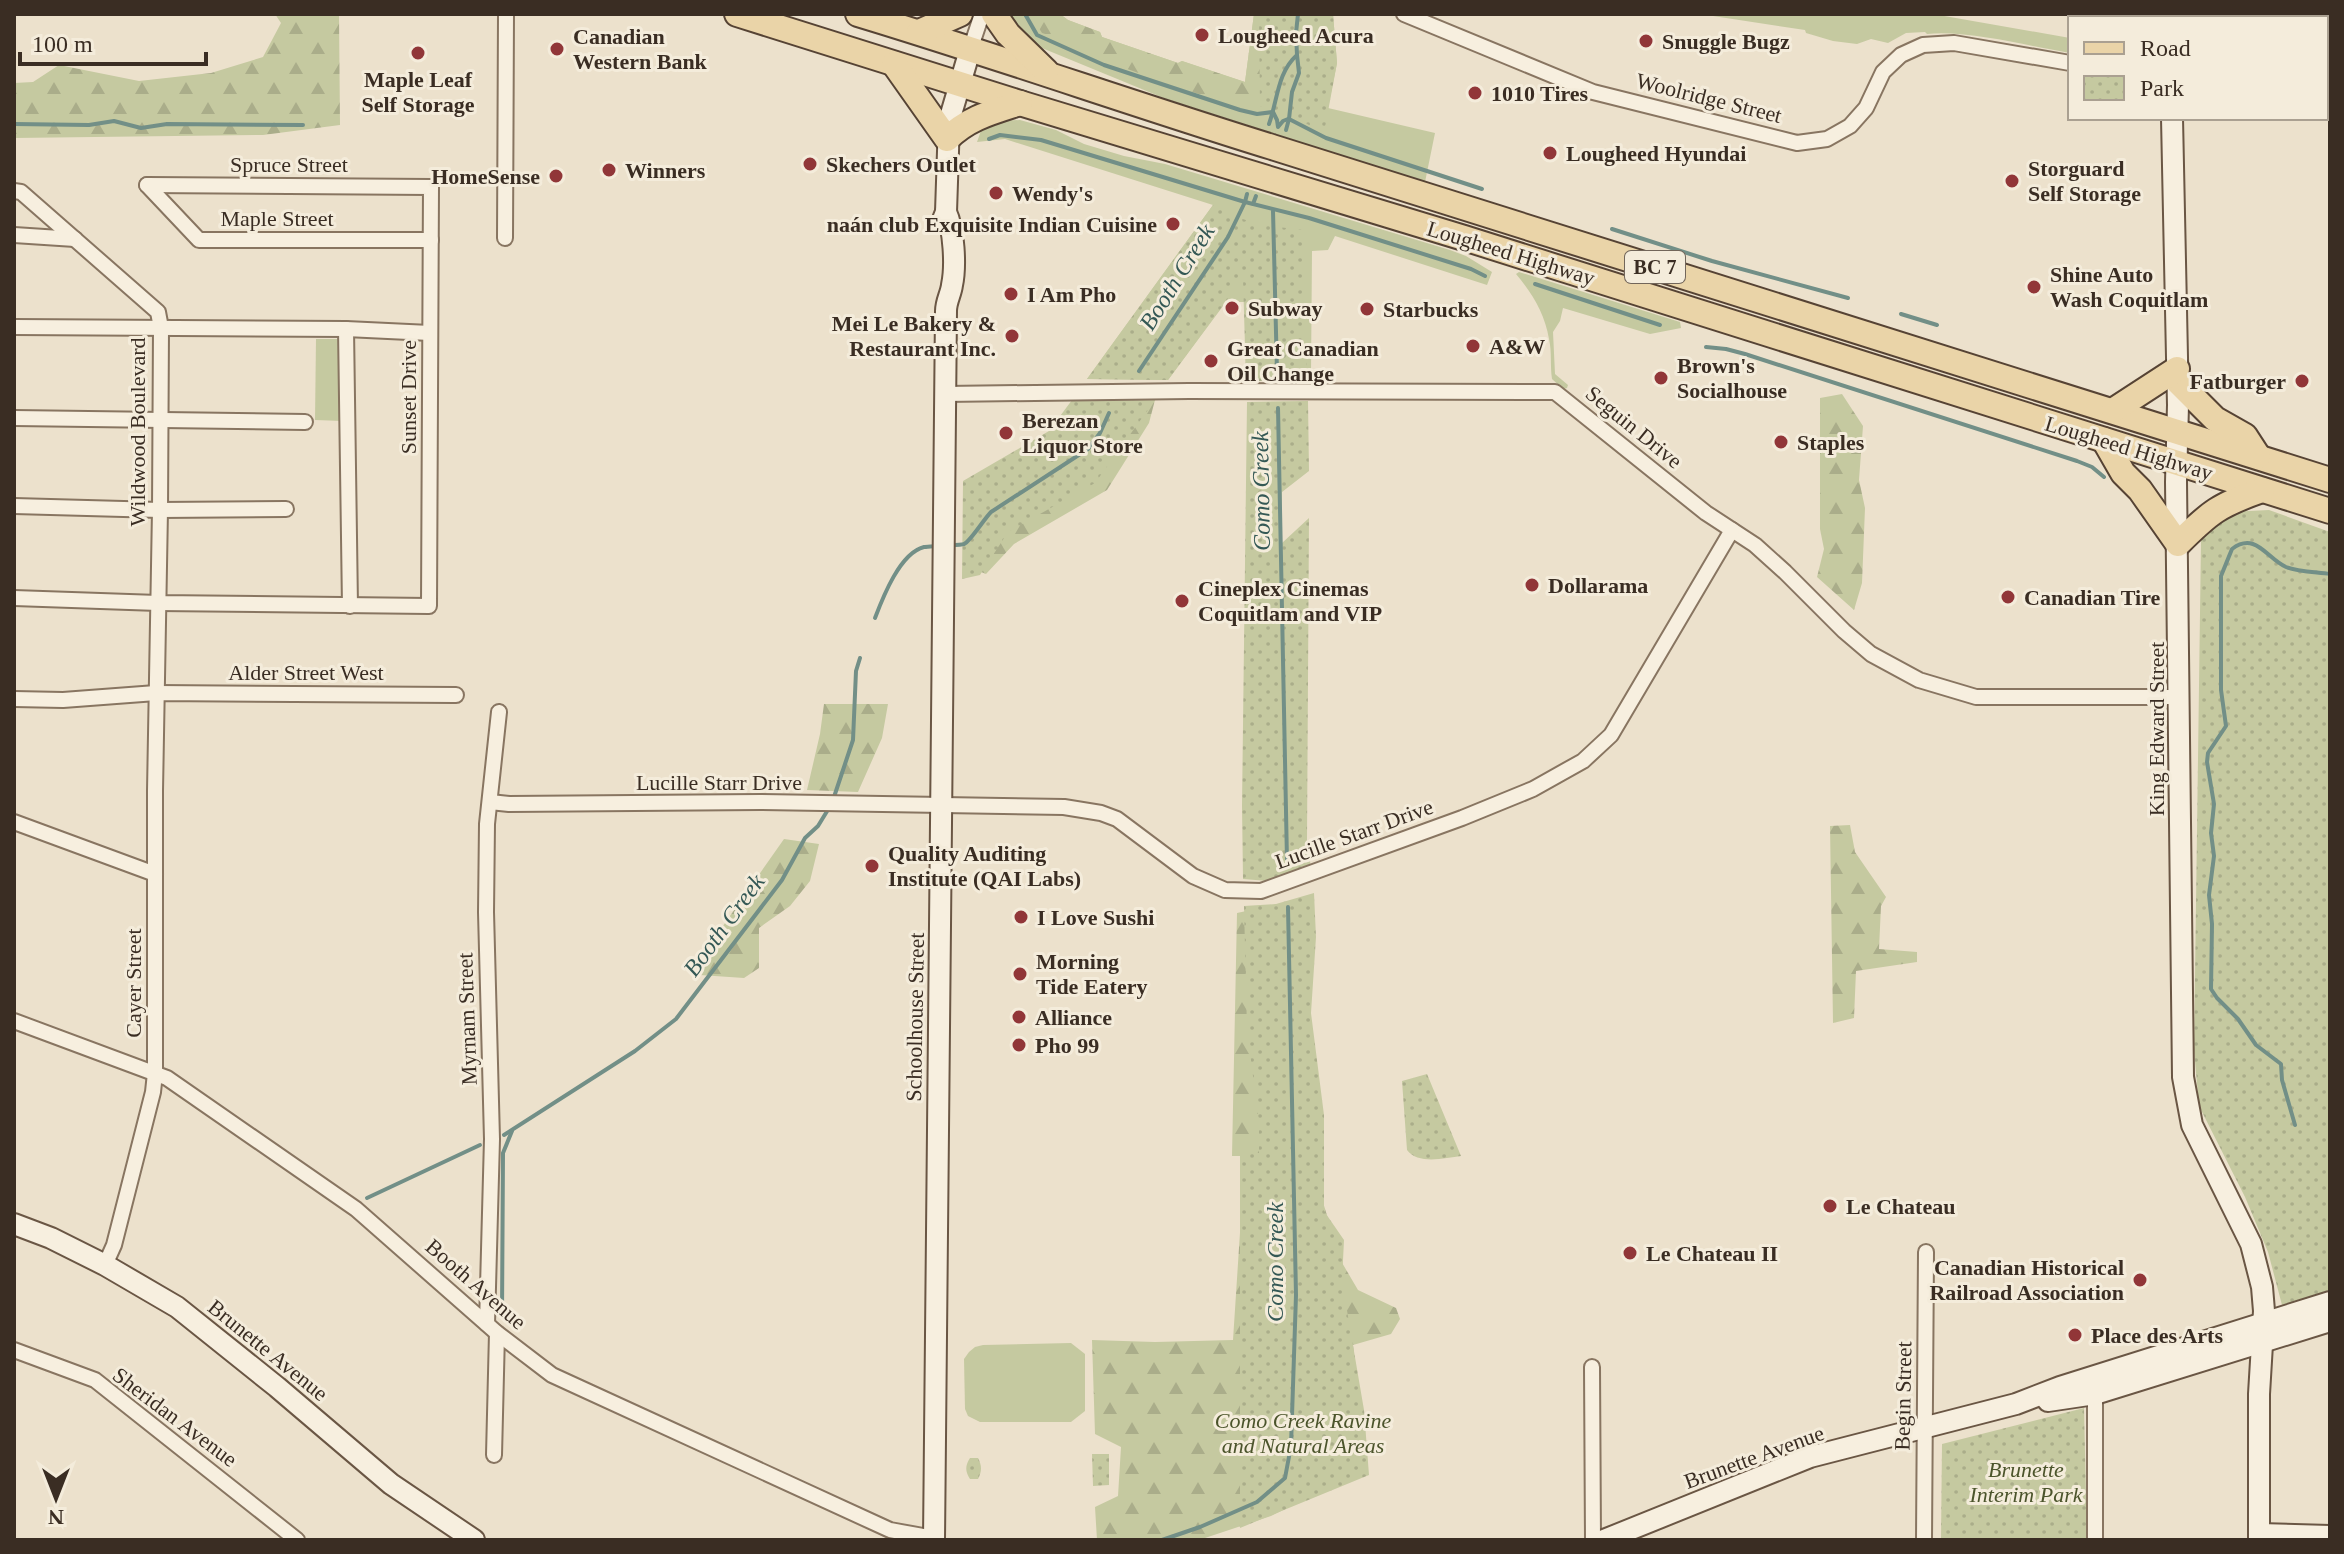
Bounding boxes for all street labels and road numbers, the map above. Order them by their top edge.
street label: Woolridge Street [1634,68,1784,128]
street label: Spruce Street [230,152,348,177]
street label: Maple Street [220,206,334,231]
street label: Lougheed Highway [1424,216,1598,290]
road number: BC 7 [1625,251,1685,283]
street label: Wildwood Boulevard [125,337,150,527]
street label: Sunset Drive [396,340,421,454]
street label: Seguin Drive [1581,381,1687,473]
street label: Lougheed Highway [2042,411,2216,485]
street label: King Edward Street [2144,642,2169,816]
street label: Alder Street West [228,660,384,685]
street label: Lucille Starr Drive [636,770,802,795]
street label: Lucille Starr Drive [1272,794,1436,874]
street label: Cayer Street [121,928,146,1038]
street label: Schoolhouse Street [901,932,929,1102]
street label: Myrnam Street [452,952,482,1086]
street label: Booth Avenue [421,1234,531,1334]
street label: Brunette Avenue [203,1294,333,1406]
street label: Begin Street [1890,1341,1916,1451]
street label: Sheridan Avenue [108,1362,242,1472]
street label: Brunette Avenue [1681,1420,1827,1494]

